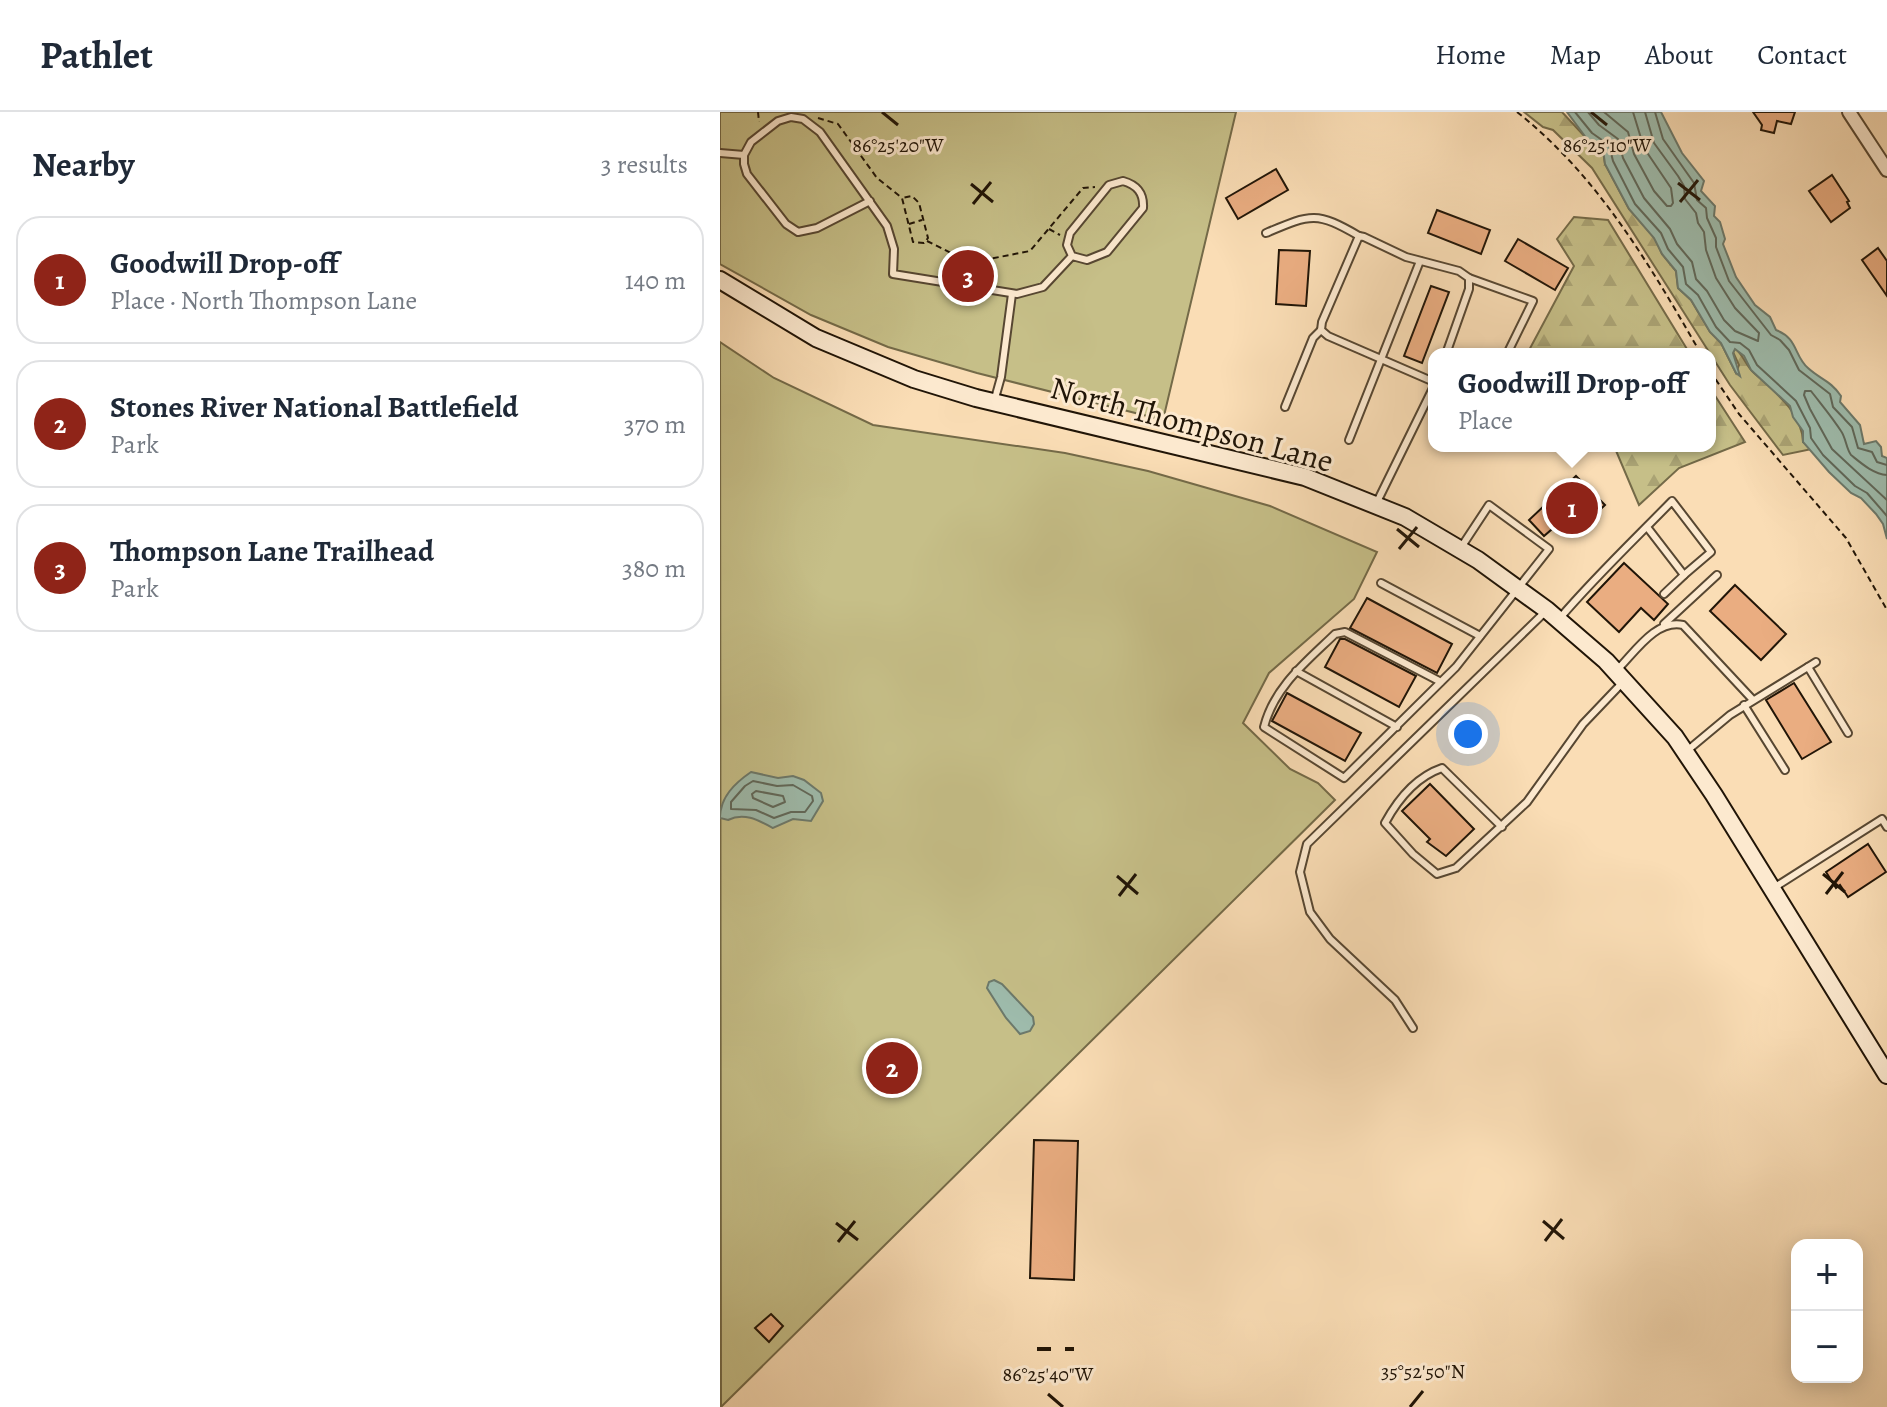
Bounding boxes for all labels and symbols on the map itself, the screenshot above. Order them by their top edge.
text: 86°25'20"W [852,132,944,159]
text: 86°25'10"W [1563,132,1652,159]
pin: 3 [942,246,994,306]
street label: North Thompson Lane [1046,365,1338,483]
pin: 1 [1546,478,1598,538]
your location [1448,714,1488,754]
pin: 2 [866,1038,918,1098]
text: 35°52'50"N [1381,1358,1465,1385]
text: 86°25'40"W [1003,1361,1094,1388]

